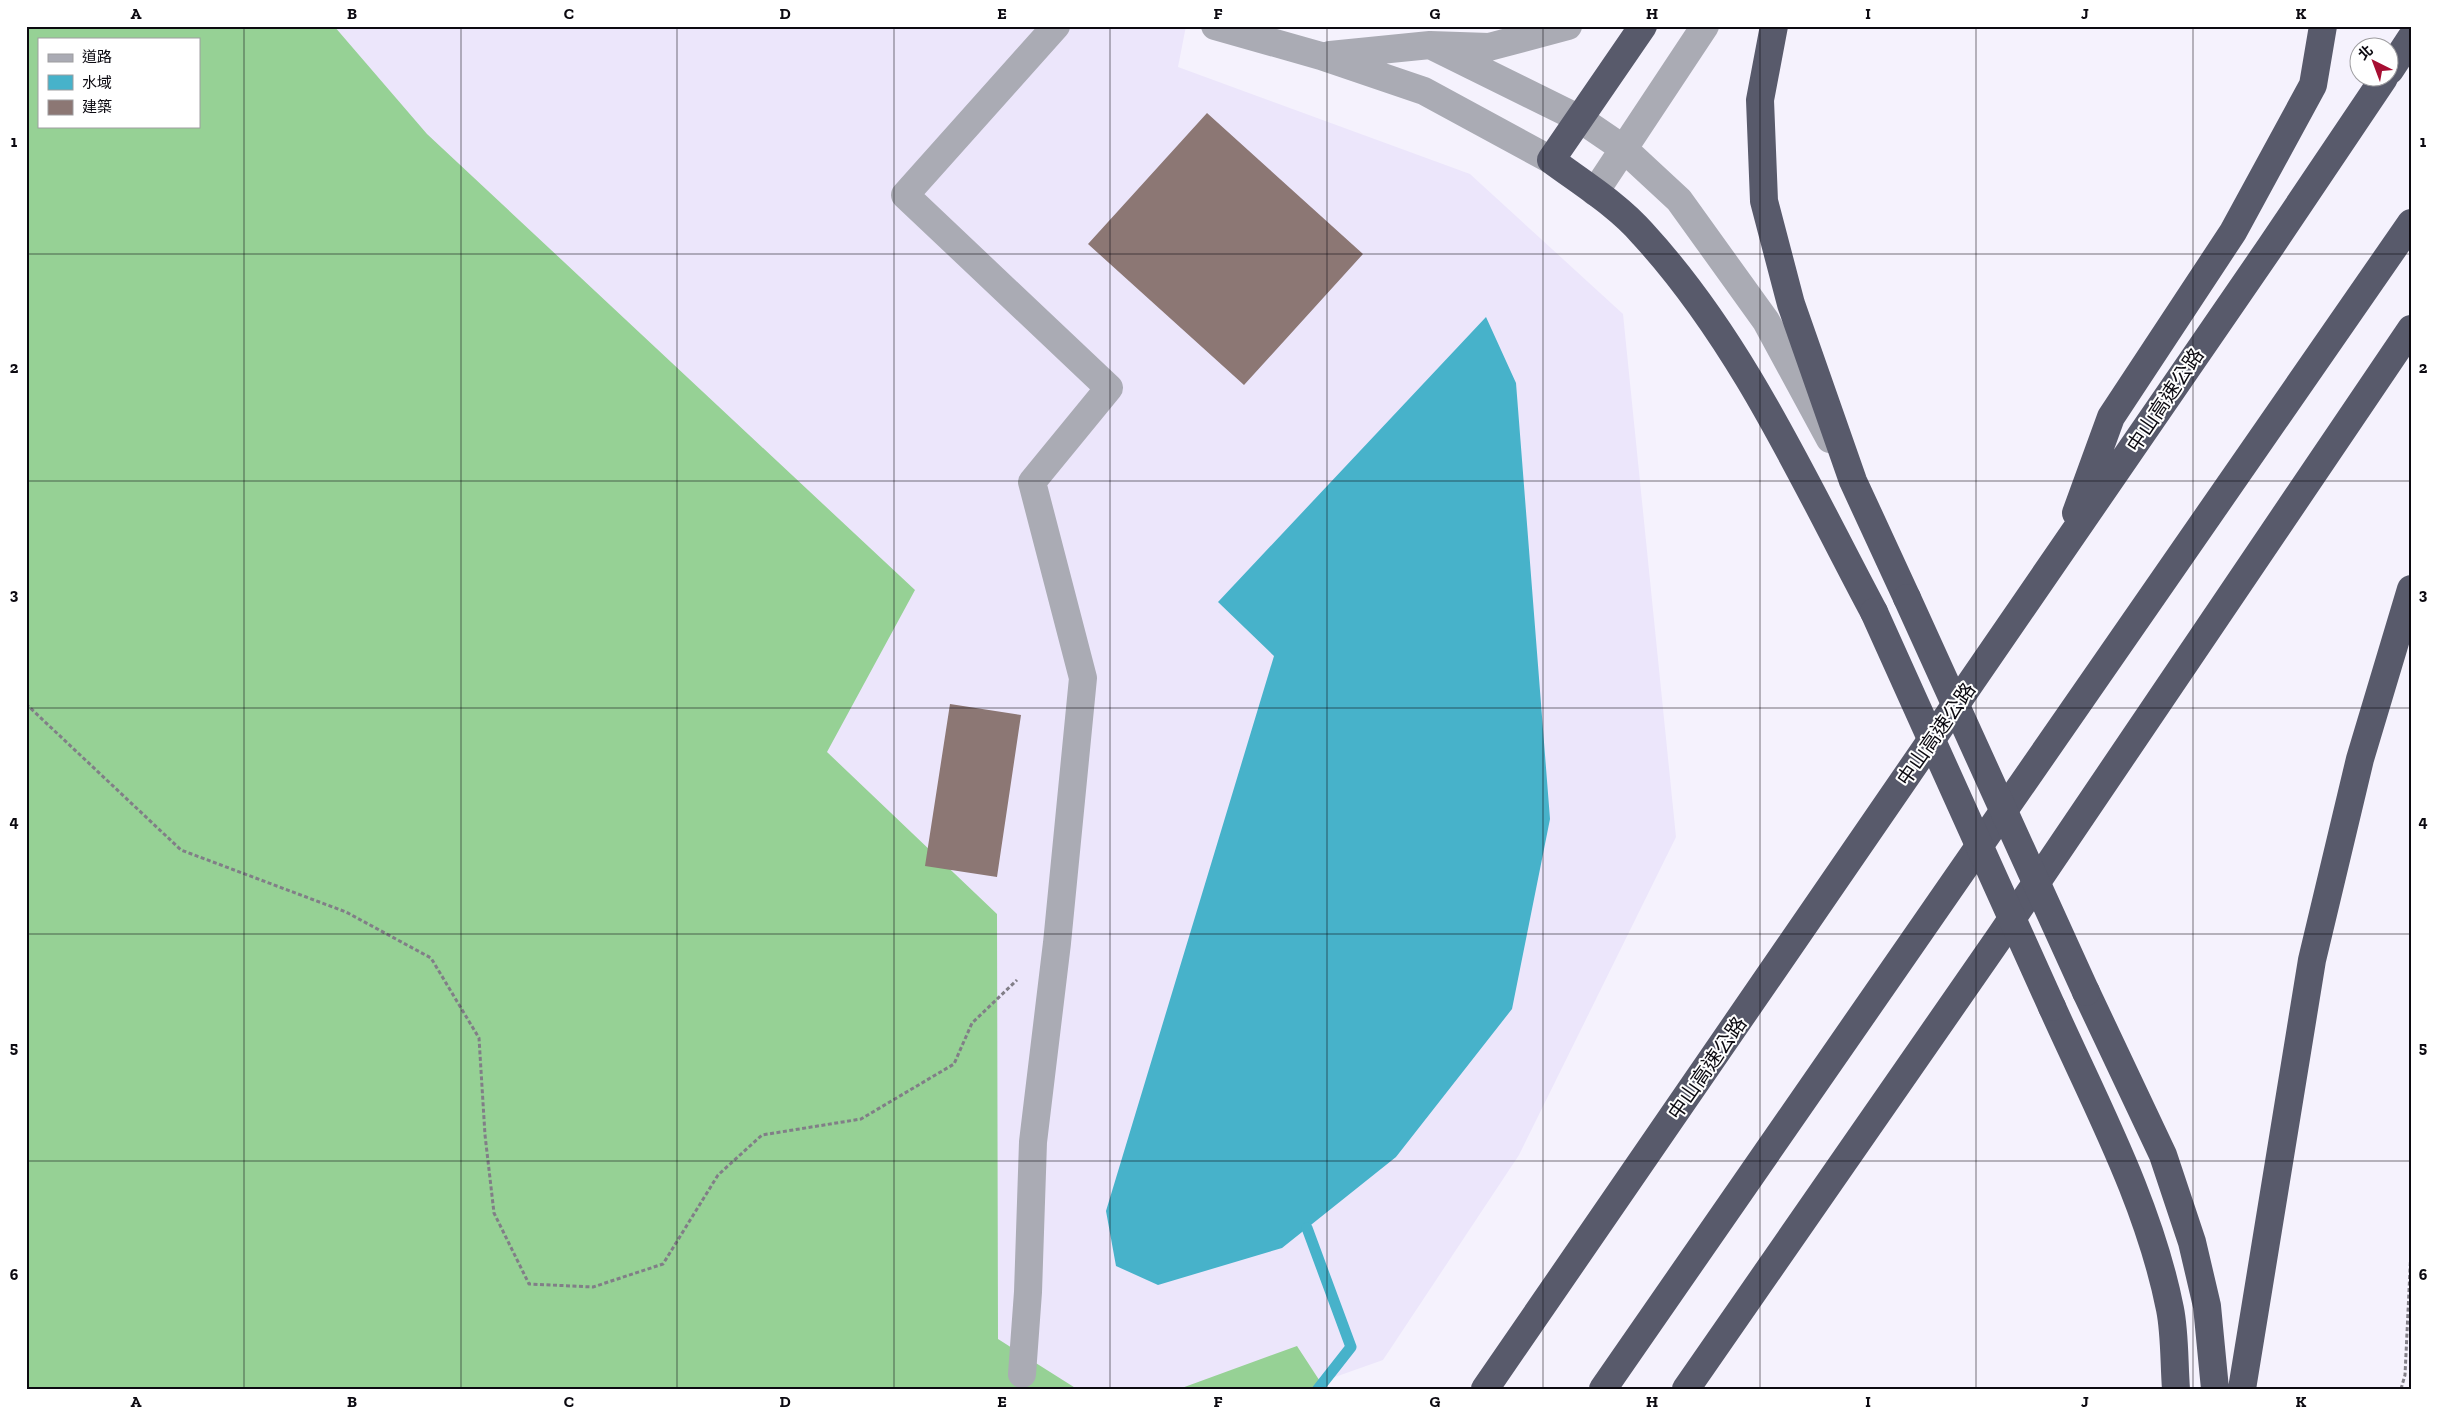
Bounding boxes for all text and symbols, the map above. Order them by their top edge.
text: A [131,4,142,23]
text: B [347,4,357,23]
text: C [564,4,574,23]
text: D [779,4,791,23]
text: E [997,4,1007,23]
text: F [1213,4,1223,23]
text: G [1430,4,1441,23]
text: H [1646,4,1658,23]
text: I [1865,4,1871,23]
text: J [2081,4,2089,23]
text: K [2296,4,2307,23]
legend [38,38,200,128]
north arrow [2350,38,2400,88]
text: 北 [2355,42,2377,64]
text: 道路 [82,48,112,66]
text: 水域 [82,74,112,92]
text: 建築 [82,98,112,116]
text: 1 [11,132,18,151]
text: 1 [2420,132,2427,151]
street label: 中山高速公路 [2121,344,2209,456]
text: 2 [10,358,19,377]
text: 2 [2419,358,2428,377]
text: 3 [10,585,19,604]
text: 3 [2419,585,2428,604]
street label: 中山高速公路 [1892,678,1980,790]
text: 4 [9,812,19,831]
text: 4 [2418,812,2428,831]
street label: 中山高速公路 [1663,1012,1751,1124]
text: 5 [10,1038,18,1057]
text: 5 [2419,1038,2427,1057]
text: 6 [10,1265,19,1284]
text: 6 [2419,1265,2428,1284]
text: A [131,1392,142,1411]
text: B [347,1392,357,1411]
text: C [564,1392,574,1411]
text: D [779,1392,791,1411]
text: E [997,1392,1007,1411]
text: F [1213,1392,1223,1411]
text: G [1430,1392,1441,1411]
text: H [1646,1392,1658,1411]
text: I [1865,1392,1871,1411]
text: J [2081,1392,2089,1411]
text: K [2296,1392,2307,1411]

